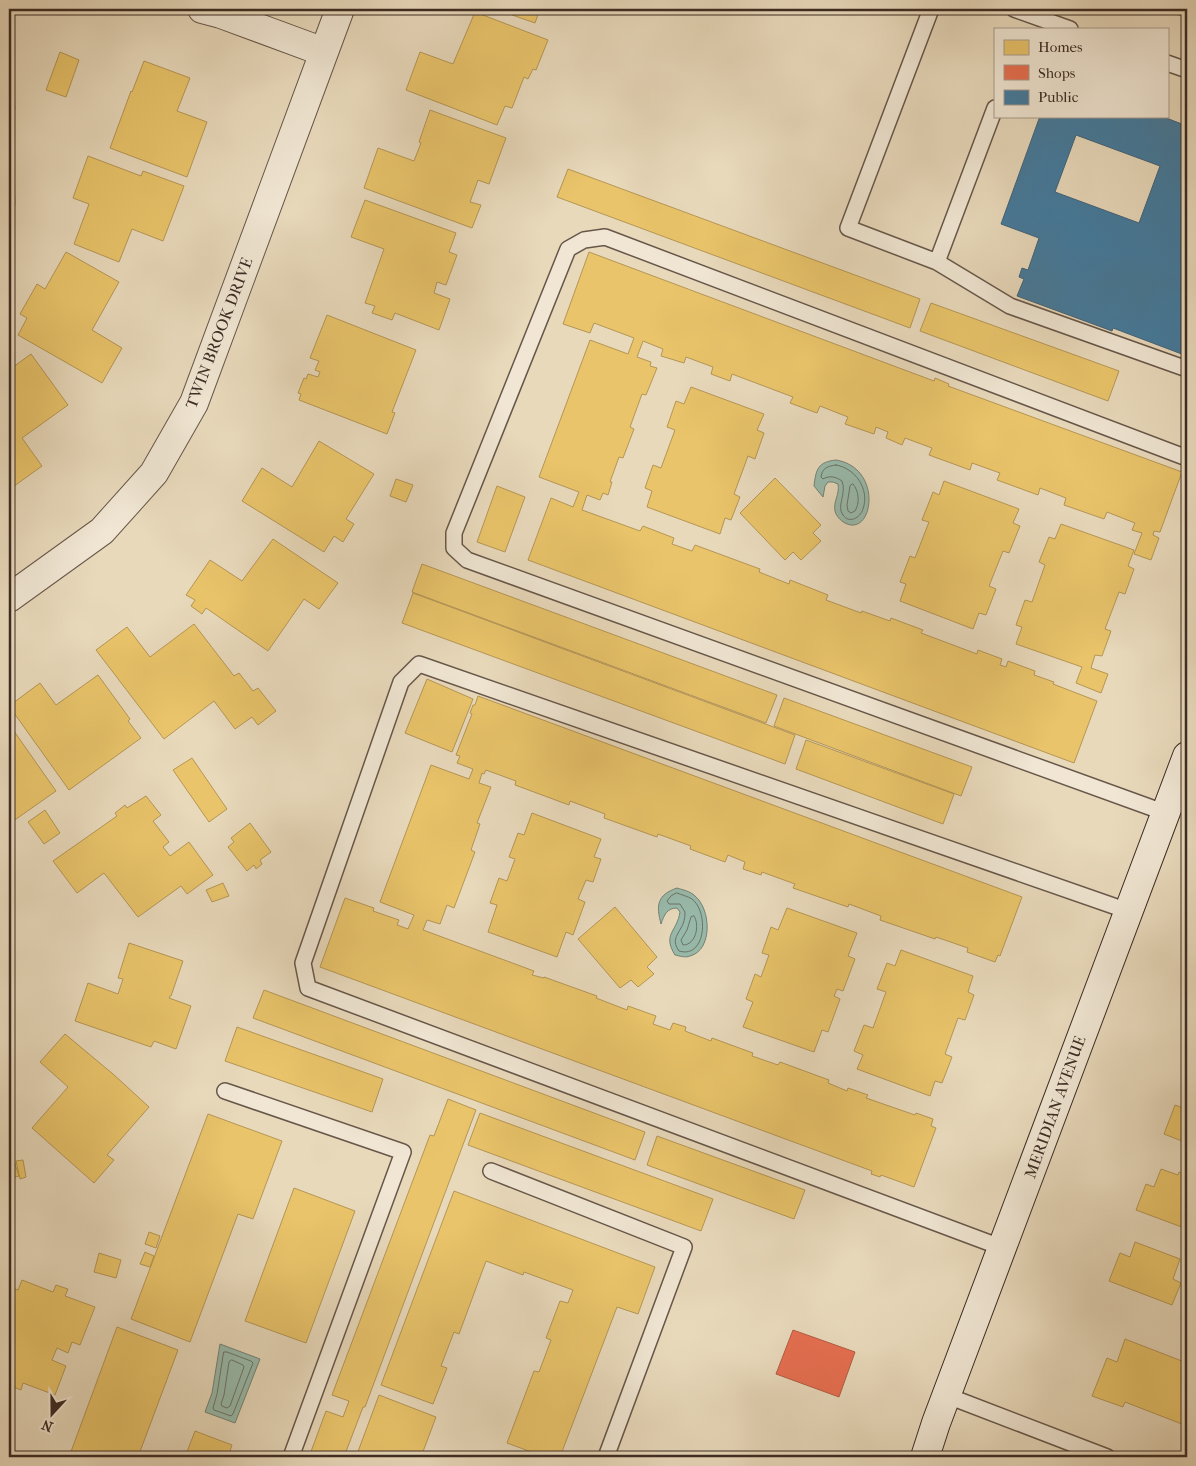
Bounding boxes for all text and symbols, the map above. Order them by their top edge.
legend [994,28,1168,118]
text: Homes [1038,38,1083,56]
text: Shops [1038,64,1076,82]
text: Public [1038,88,1079,106]
street label: TWIN BROOK DRIVE [181,255,257,411]
street label: MERIDIAN AVENUE [1020,1033,1090,1181]
north arrow [28,1388,78,1438]
text: N [39,1416,56,1436]

